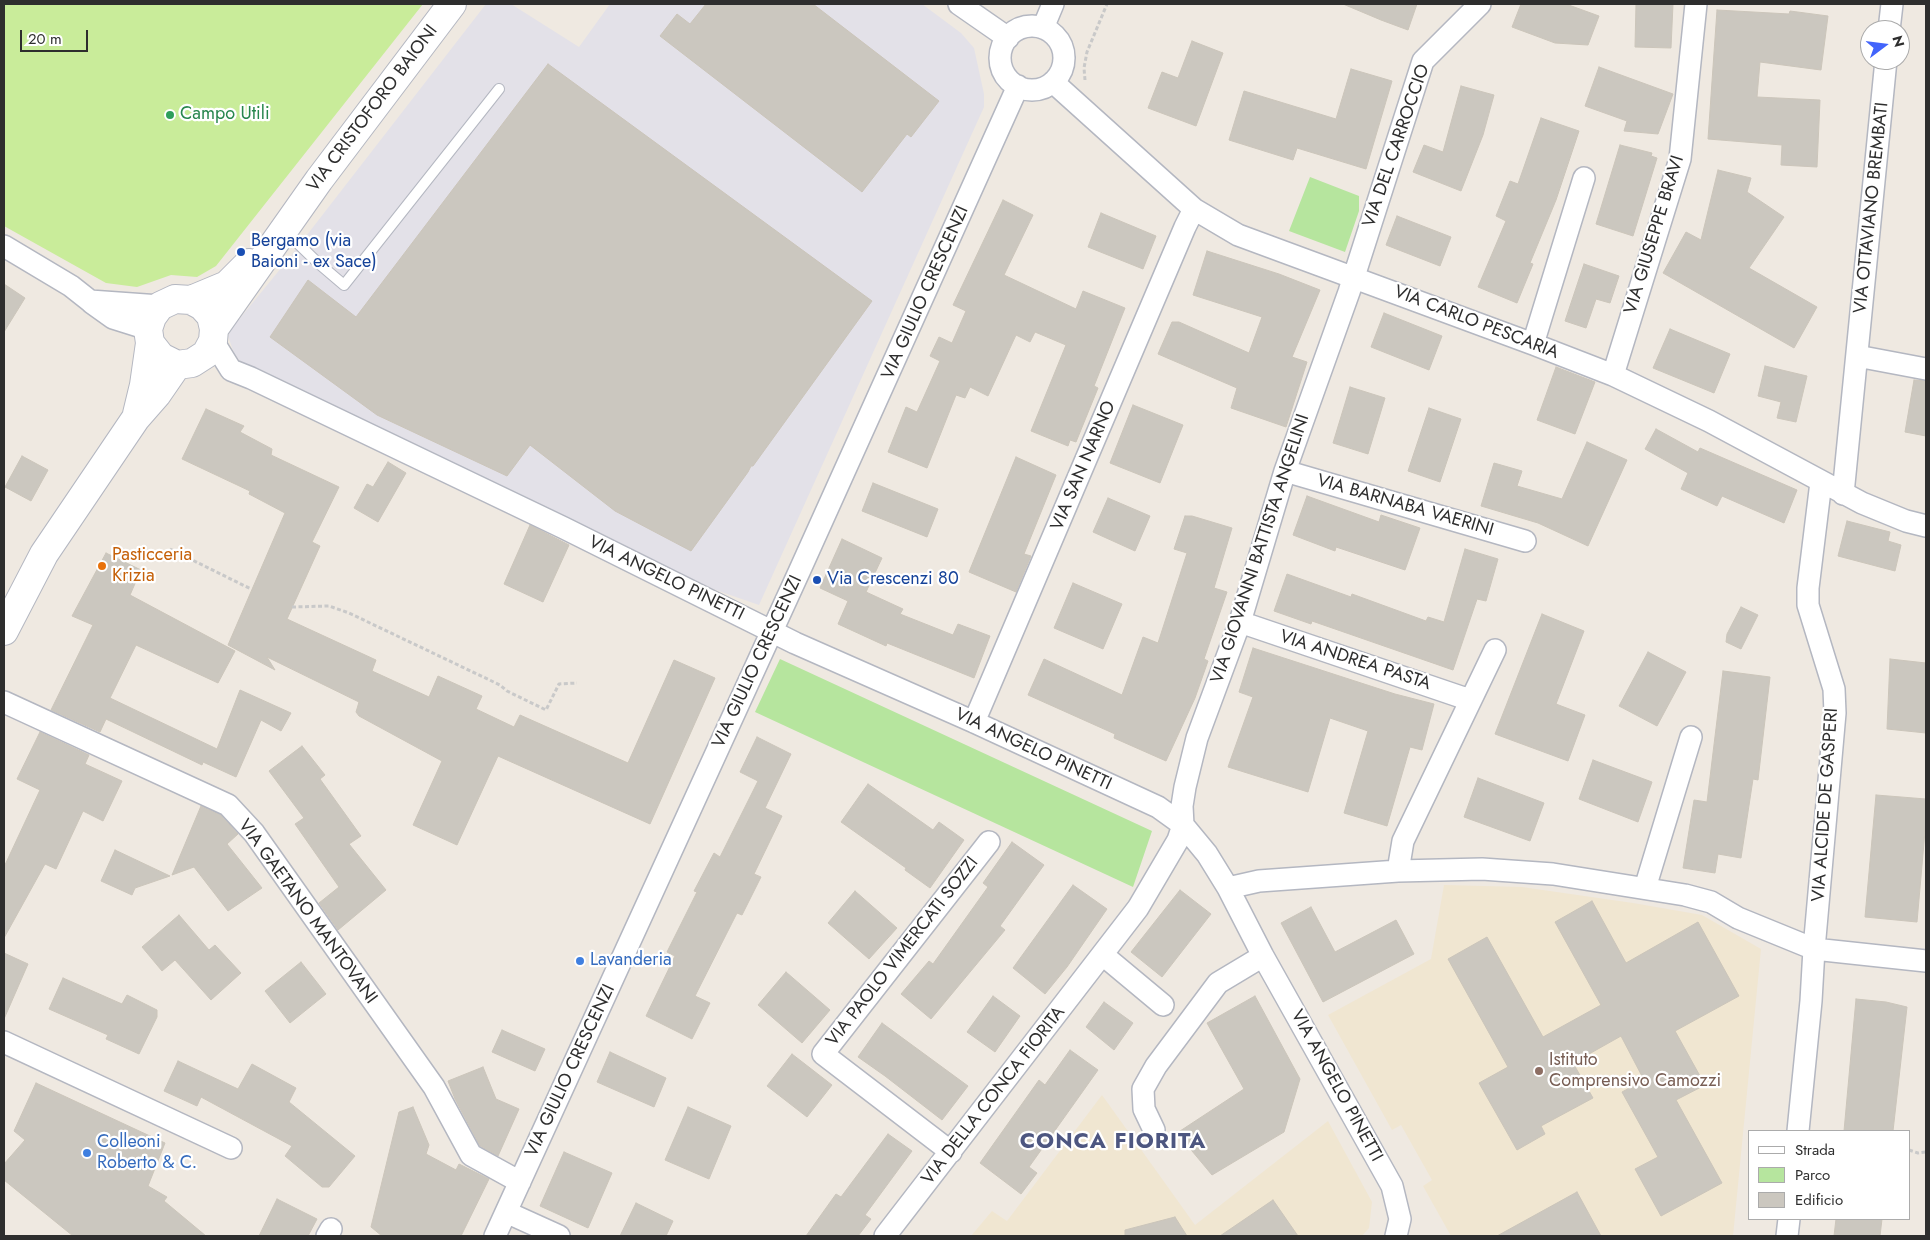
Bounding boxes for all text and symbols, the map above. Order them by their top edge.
scale bar [22,20,90,52]
north arrow [1860,20,1910,70]
street label: VIA CRISTOFORO BAIONI [303,21,443,197]
text: 20 m [28,28,62,50]
text: N [1887,33,1910,49]
street label: VIA DEL CARROCCIO [1359,62,1435,230]
street label: VIA OTTAVIANO BREMBATI [1850,101,1894,315]
place label: Campo Utili [180,104,270,126]
marker: Campo Utili [164,109,176,121]
street label: VIA GIUSEPPE BRAVI [1621,153,1689,317]
street label: VIA GIULIO CRESCENZI [878,203,974,383]
place label: Bergamo (via Baioni - ex Sace) [251,231,377,274]
marker: Bergamo (via Baioni - ex Sace) [235,246,247,258]
street label: VIA CARLO PESCARIA [1391,282,1561,364]
street label: VIA SAN NARNO [1047,398,1121,534]
street label: VIA GIOVANNI BATTISTA ANGELINI [1207,412,1315,686]
street label: VIA BARNABA VAERINI [1314,470,1496,542]
street label: VIA ANGELO PINETTI [585,532,747,626]
place label: Pasticceria Krizia [112,545,192,588]
marker: Pasticceria Krizia [96,560,108,572]
place label: Via Crescenzi 80 [827,569,959,591]
street label: VIA GIULIO CRESCENZI [709,572,807,752]
marker: Via Crescenzi 80 [811,574,823,586]
street label: VIA ANDREA PASTA [1277,626,1433,696]
street label: VIA ANGELO PINETTI [951,704,1115,796]
street label: VIA ALCIDE DE GASPERI [1808,707,1844,903]
street label: VIA GAETANO MANTOVANI [233,816,381,1008]
street label: VIA PAOLO VIMERCATI SOZZI [822,853,984,1051]
place label: Lavanderia [590,950,672,972]
marker: Lavanderia [574,955,586,967]
street label: VIA GIULIO CRESCENZI [522,981,620,1161]
street label: VIA DELLA CONCA FIORITA [918,1003,1070,1189]
street label: VIA ANGELO PINETTI [1285,1006,1387,1166]
place label: Istituto Comprensivo Camozzi [1549,1050,1721,1092]
marker: Istituto Comprensivo Camozzi [1533,1065,1545,1077]
district label: CONCA FIORITA [1018,1130,1208,1156]
legend [1748,1130,1910,1220]
place label: Colleoni Roberto & C. [97,1132,197,1174]
text: Strada [1795,1139,1835,1161]
marker: Colleoni Roberto & C. [81,1147,93,1159]
text: Parco [1795,1164,1830,1186]
text: Edificio [1795,1189,1843,1211]

